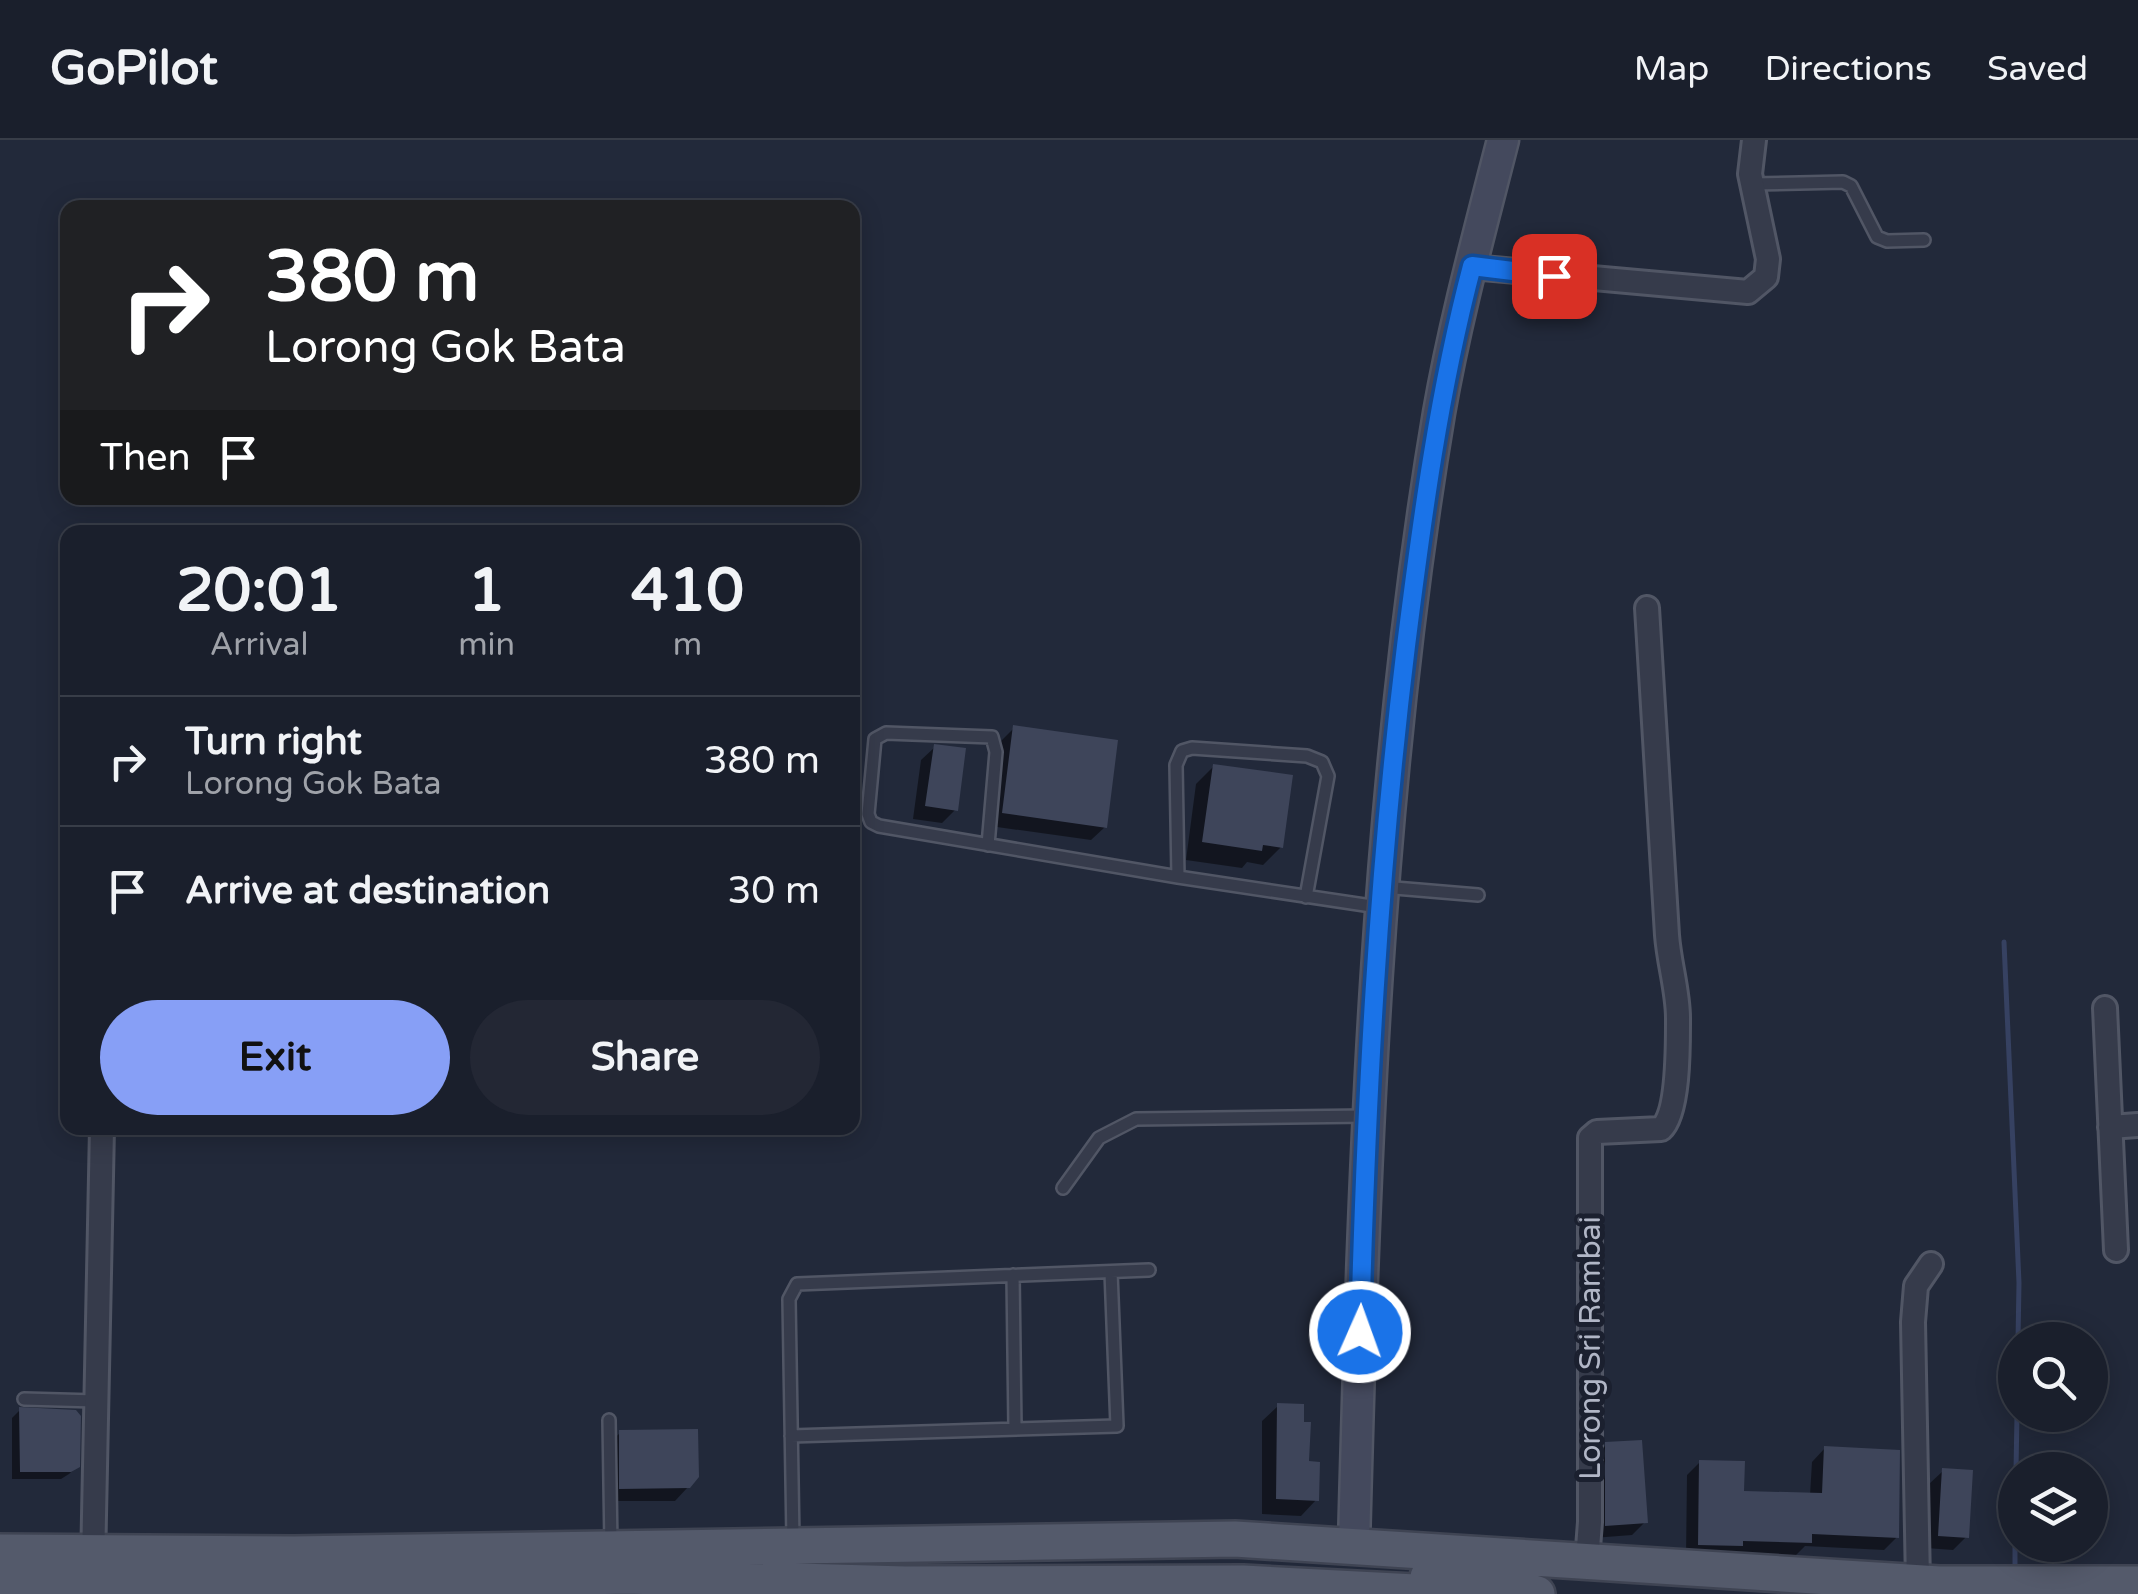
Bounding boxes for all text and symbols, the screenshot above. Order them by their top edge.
text: GoPilot [50,40,218,98]
text: Map [1634,48,1709,90]
text: Directions [1764,48,1932,90]
text: Saved [1987,48,2088,90]
pin [1512,234,1597,319]
text: 380 m [265,236,479,320]
icon: right [100,240,230,370]
icon: arrive [1527,249,1582,304]
text: Lorong Gok Bata [265,321,626,375]
icon: arrive [211,430,266,485]
text: Then [100,435,191,481]
text: 20:01 [176,555,342,627]
text: 1 [468,555,505,627]
text: 410 [631,555,744,627]
text: Arrival [210,626,309,664]
text: min [458,626,515,664]
text: m [673,626,702,664]
text: Turn right [185,719,362,765]
icon: right [100,734,155,789]
text: 380 m [704,738,820,784]
text: Lorong Gok Bata [185,765,442,803]
icon: arrive [100,864,155,919]
text: Arrive at destination [185,868,550,914]
text: 30 m [728,868,820,914]
button: Exit [100,1000,450,1115]
button: Share [470,1000,820,1115]
street label: Lorong Sri Rambai [1572,1216,1609,1480]
position arrow [1308,1280,1412,1384]
map controls [1998,1322,2108,1562]
button: search [1998,1322,2108,1432]
button: layers [1998,1452,2108,1562]

